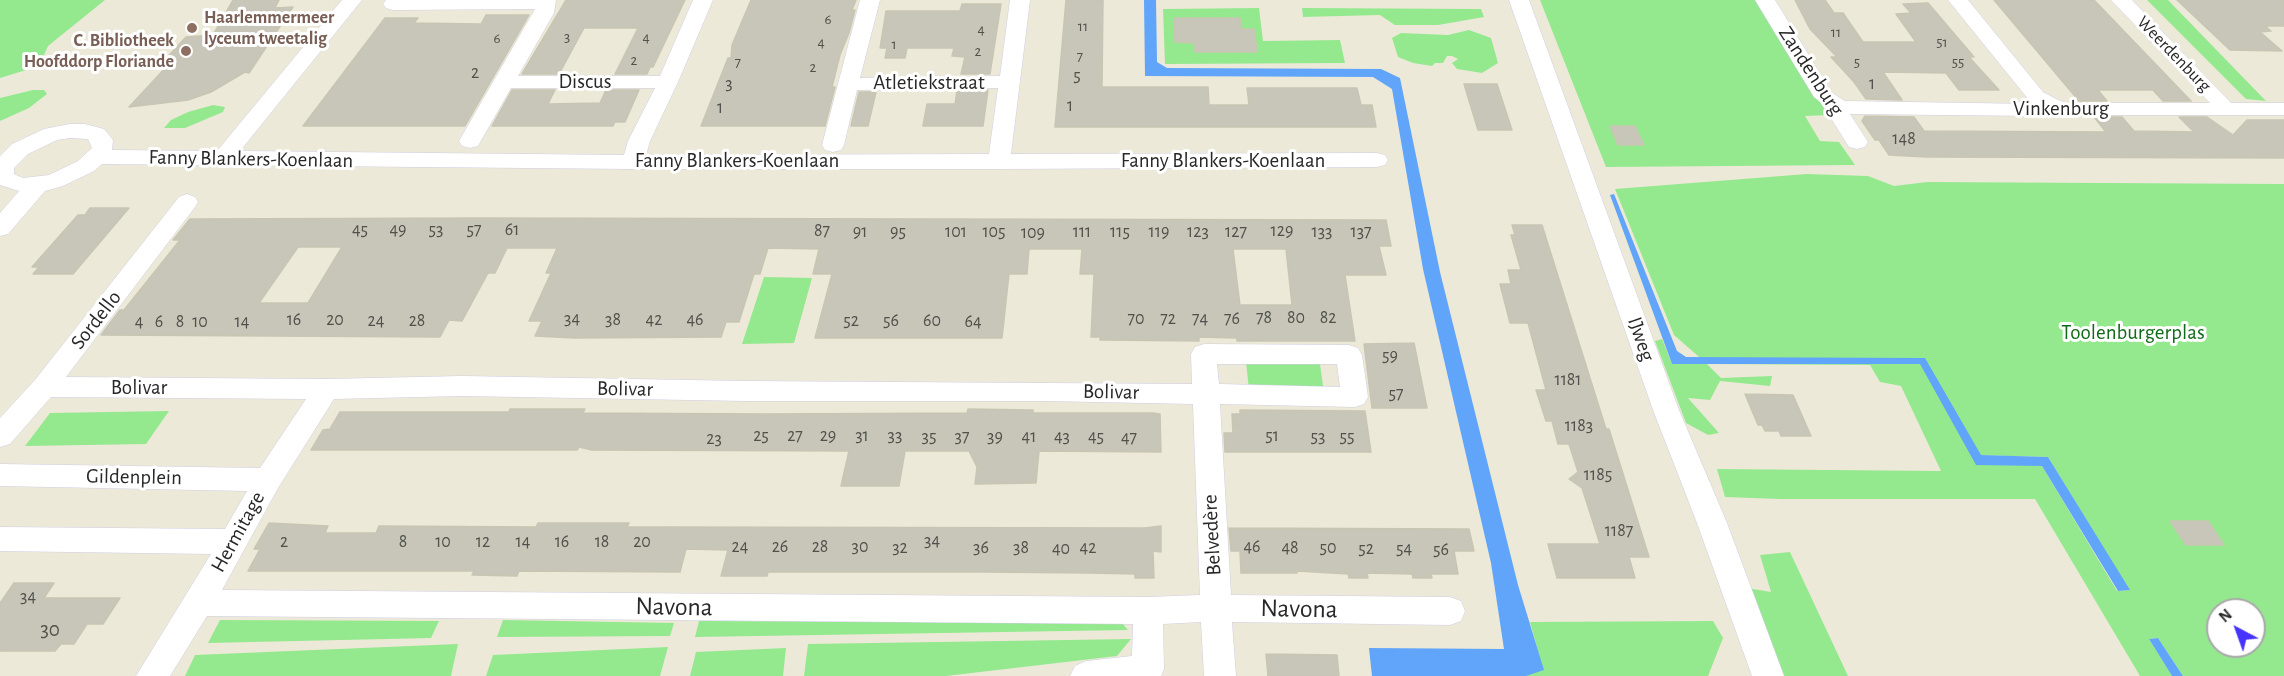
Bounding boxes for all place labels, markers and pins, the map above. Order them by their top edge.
place label: Haarlemmermeer lyceum tweetalig [204,7,334,50]
marker: Haarlemmermeer lyceum tweetalig [185,21,199,35]
place label: C. Bibliotheek Hoofddorp Floriande [24,30,174,72]
marker: C. Bibliotheek Hoofddorp Floriande [179,44,193,58]

